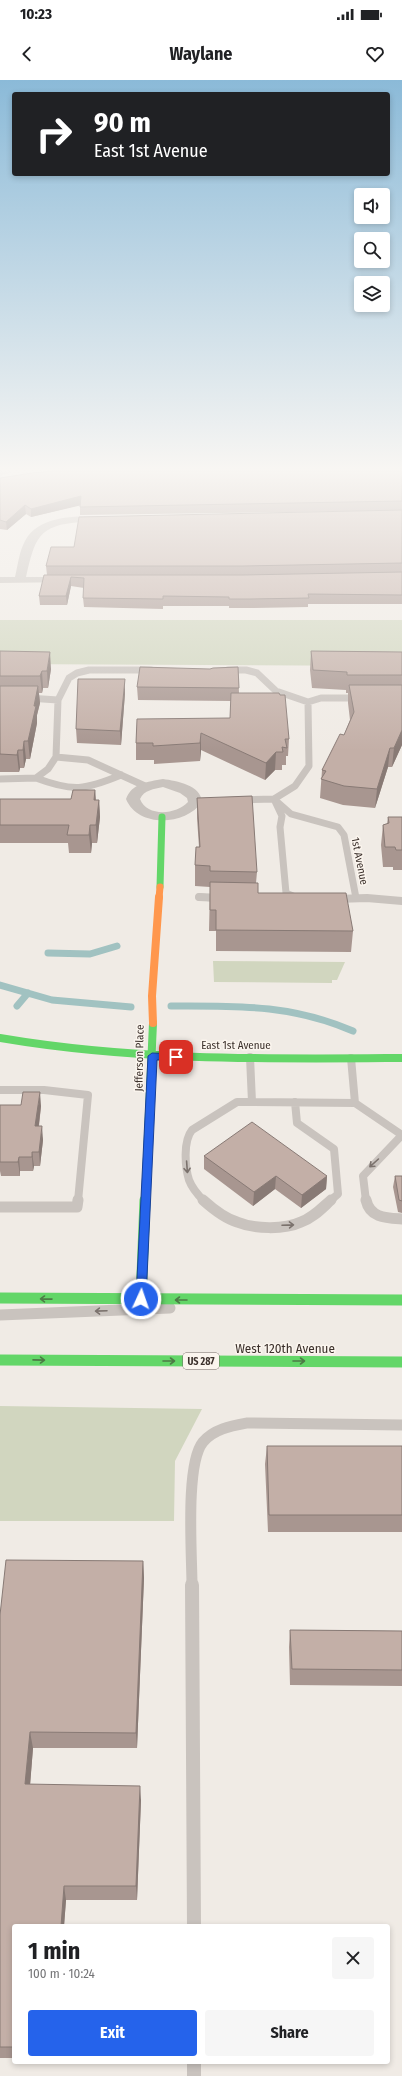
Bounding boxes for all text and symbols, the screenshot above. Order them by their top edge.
text: 10:23 [20,5,52,23]
icon: back [16,43,38,65]
text: Waylane [170,43,232,65]
icon: heart [364,43,386,65]
text: 90 m [94,106,151,139]
icon: right [28,108,80,160]
text: East 1st Avenue [94,140,208,162]
map controls [354,188,390,312]
button: sound [354,188,390,224]
button: search [354,232,390,268]
button: layers [354,276,390,312]
street label: 1st Avenue [349,836,370,886]
street label: Jefferson Place [132,1024,147,1092]
street label: East 1st Avenue [201,1039,271,1052]
pin [159,1040,193,1074]
icon: arrive [165,1046,187,1068]
one-way arrow [369,1158,380,1167]
one-way arrow [184,1160,191,1173]
one-way arrow [281,1221,294,1229]
position arrow [120,1278,162,1320]
one-way arrow [40,1295,53,1303]
one-way arrow [175,1296,188,1304]
one-way arrow [95,1307,108,1315]
street label: West 120th Avenue [235,1341,335,1356]
road number: US 287 [183,1353,219,1369]
one-way arrow [32,1356,45,1364]
one-way arrow [162,1357,175,1365]
one-way arrow [292,1357,305,1365]
text: 1 min [28,1937,80,1965]
button: close [332,1937,374,1979]
text: 100 m · 10:24 [28,1966,95,1981]
button: Exit [28,2010,197,2056]
button: Share [205,2010,374,2056]

